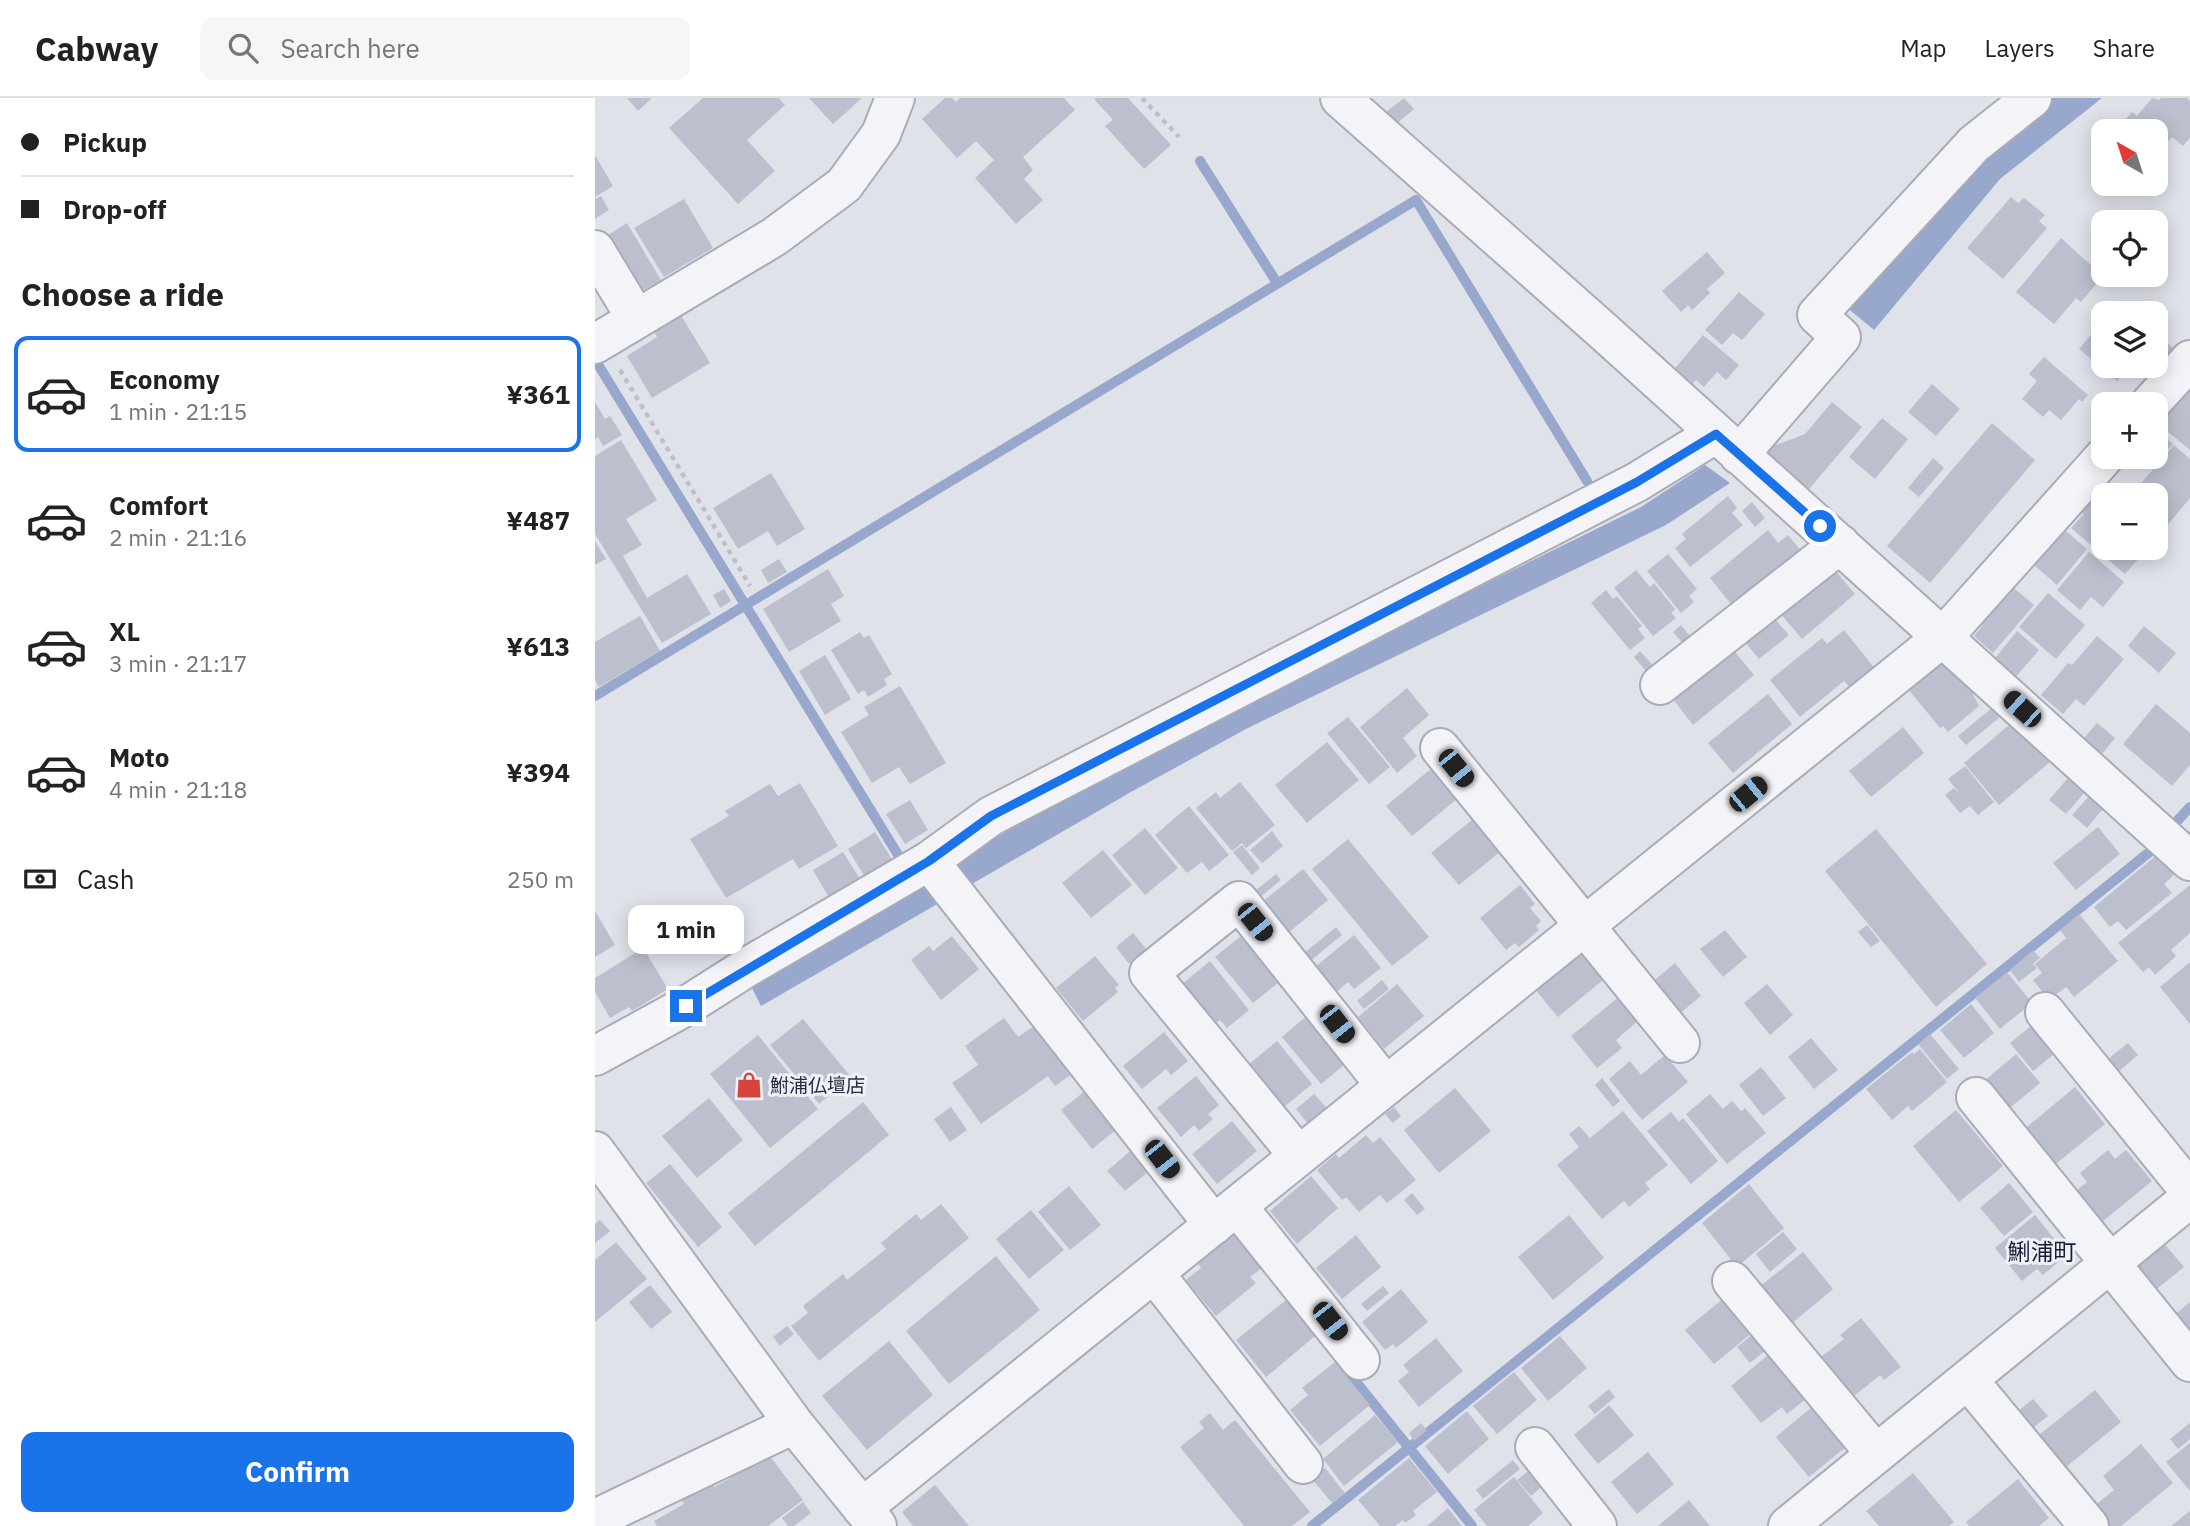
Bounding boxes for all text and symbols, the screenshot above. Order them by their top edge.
search box [200,17,690,80]
text: Cabway [35,27,158,70]
icon: search [224,29,262,67]
text: Search here [280,31,420,65]
text: Map [1900,32,1947,64]
text: Layers [1985,32,2055,64]
text: Share [2093,32,2155,64]
north arrow [2091,119,2168,196]
map controls [2091,119,2168,560]
text: Pickup [63,125,147,159]
text: Drop-off [63,192,166,226]
button: locate [2091,210,2168,287]
text: Choose a ride [21,273,224,315]
button: layers [2091,301,2168,378]
text: Economy [109,362,220,396]
icon: car [25,363,88,426]
text: ¥361 [506,377,570,411]
button: + [2091,392,2168,469]
text: 1 min · 21:15 [109,396,247,426]
button: − [2091,483,2168,560]
text: Comfort [109,488,208,522]
icon: car [25,489,88,552]
text: ¥487 [506,503,570,537]
route start [1804,510,1836,542]
text: 2 min · 21:16 [109,522,247,552]
text: XL [109,614,140,648]
icon: car [25,615,88,678]
text: ¥613 [506,629,570,663]
text: 3 min · 21:17 [109,648,247,678]
car [2000,687,2045,731]
text: Moto [109,740,169,774]
icon: car [25,741,88,804]
car [1435,745,1478,791]
text: ¥394 [506,755,570,789]
car [1726,773,1771,815]
text: 4 min · 21:18 [109,774,247,804]
icon: cash [21,860,59,898]
text: Cash [77,862,134,896]
text: 250 m [507,864,574,894]
car [1234,899,1277,945]
callout: 1 min [628,904,744,954]
text: 1 min [656,914,716,944]
route end [670,990,702,1022]
car [1316,1001,1359,1047]
shop icon: 鮒浦仏壇店 [734,1070,764,1100]
place label: 鮒浦仏壇店 [770,1073,865,1097]
car [1141,1136,1184,1182]
district label: 鯏浦町 [2008,1236,2077,1266]
car [1309,1298,1352,1344]
button: Confirm [21,1432,574,1512]

